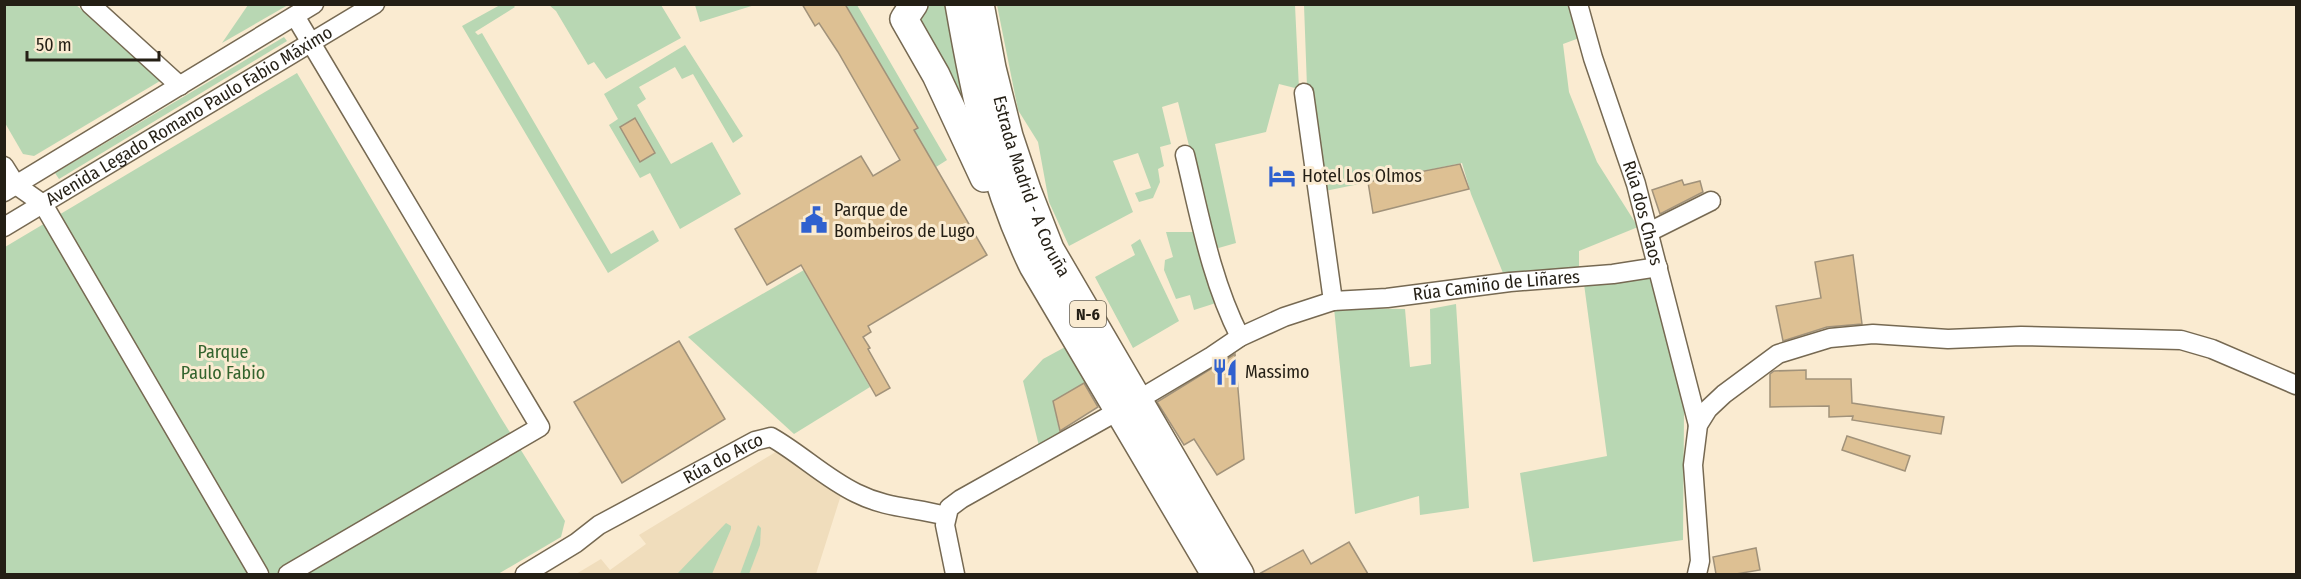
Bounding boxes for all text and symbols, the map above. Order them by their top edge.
street label: Avenida Legado Romano Paulo Fabio Máximo [42,21,337,210]
scale bar [27,24,159,62]
text: 50 m [36,34,72,56]
street label: Estrada Madrid - A Coruña [988,93,1075,281]
street label: Rúa dos Chaos [1618,158,1668,268]
hotel icon: Hotel Los Olmos [1267,161,1297,191]
place label: Hotel Los Olmos [1302,165,1422,187]
place label: Parque de Bombeiros de Lugo [834,199,975,242]
public building icon: Parque de Bombeiros de Lugo [799,205,829,235]
street label: Rúa Camiño de Liñares [1412,266,1581,306]
road number: N-6 [1070,301,1106,327]
park label: Parque Paulo Fabio [181,341,265,384]
restaurant icon: Massimo [1210,357,1240,387]
place label: Massimo [1245,361,1310,383]
street label: Rúa do Arco [679,428,765,489]

